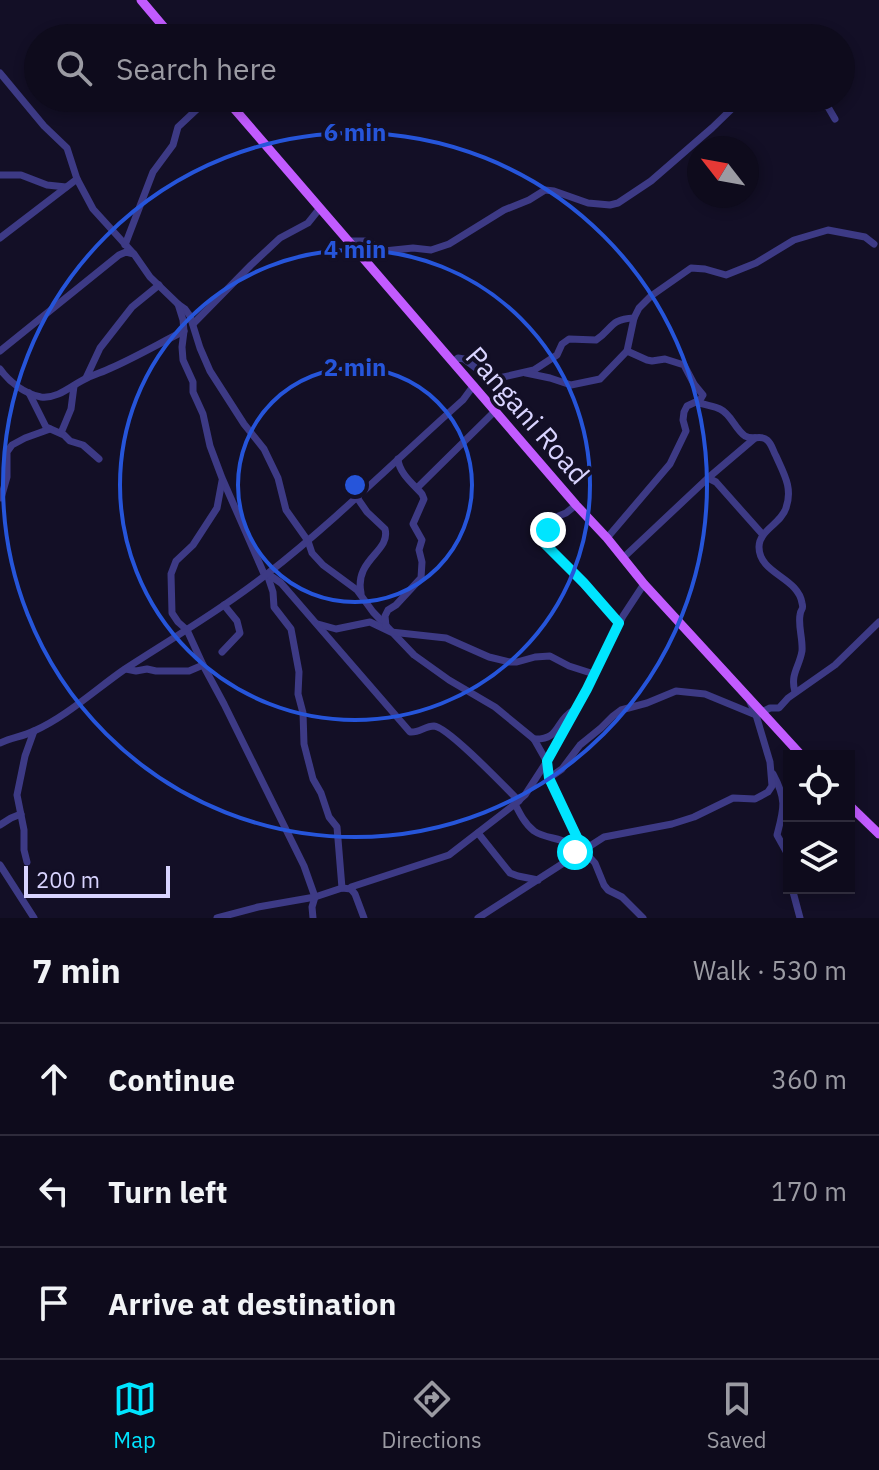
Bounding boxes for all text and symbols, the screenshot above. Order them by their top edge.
search box [24,24,855,112]
icon: search [52,46,96,90]
text: Search here [116,49,277,88]
text: 6 min [324,116,386,148]
north arrow [687,136,759,208]
text: 4 min [324,233,386,265]
street label: Pangani Road [458,338,598,492]
text: 2 min [324,351,386,383]
centre of rings [341,471,369,499]
route end [530,512,566,548]
map controls [783,750,855,894]
button: locate [783,750,855,822]
button: layers [783,822,855,894]
route start [557,834,593,870]
scale bar [24,862,170,898]
text: 200 m [36,865,100,894]
text: 7 min [32,948,121,992]
text: Walk · 530 m [693,953,847,987]
icon: ahead [32,1057,76,1101]
text: Continue [108,1060,235,1099]
text: 360 m [771,1062,847,1096]
icon: left [32,1169,76,1213]
text: Turn left [108,1172,227,1211]
text: 170 m [771,1174,847,1208]
icon: arrive [32,1281,76,1325]
text: Arrive at destination [108,1284,396,1323]
tab: Map [113,1377,157,1454]
tab: Directions [382,1377,482,1454]
tab: Saved [707,1377,766,1454]

